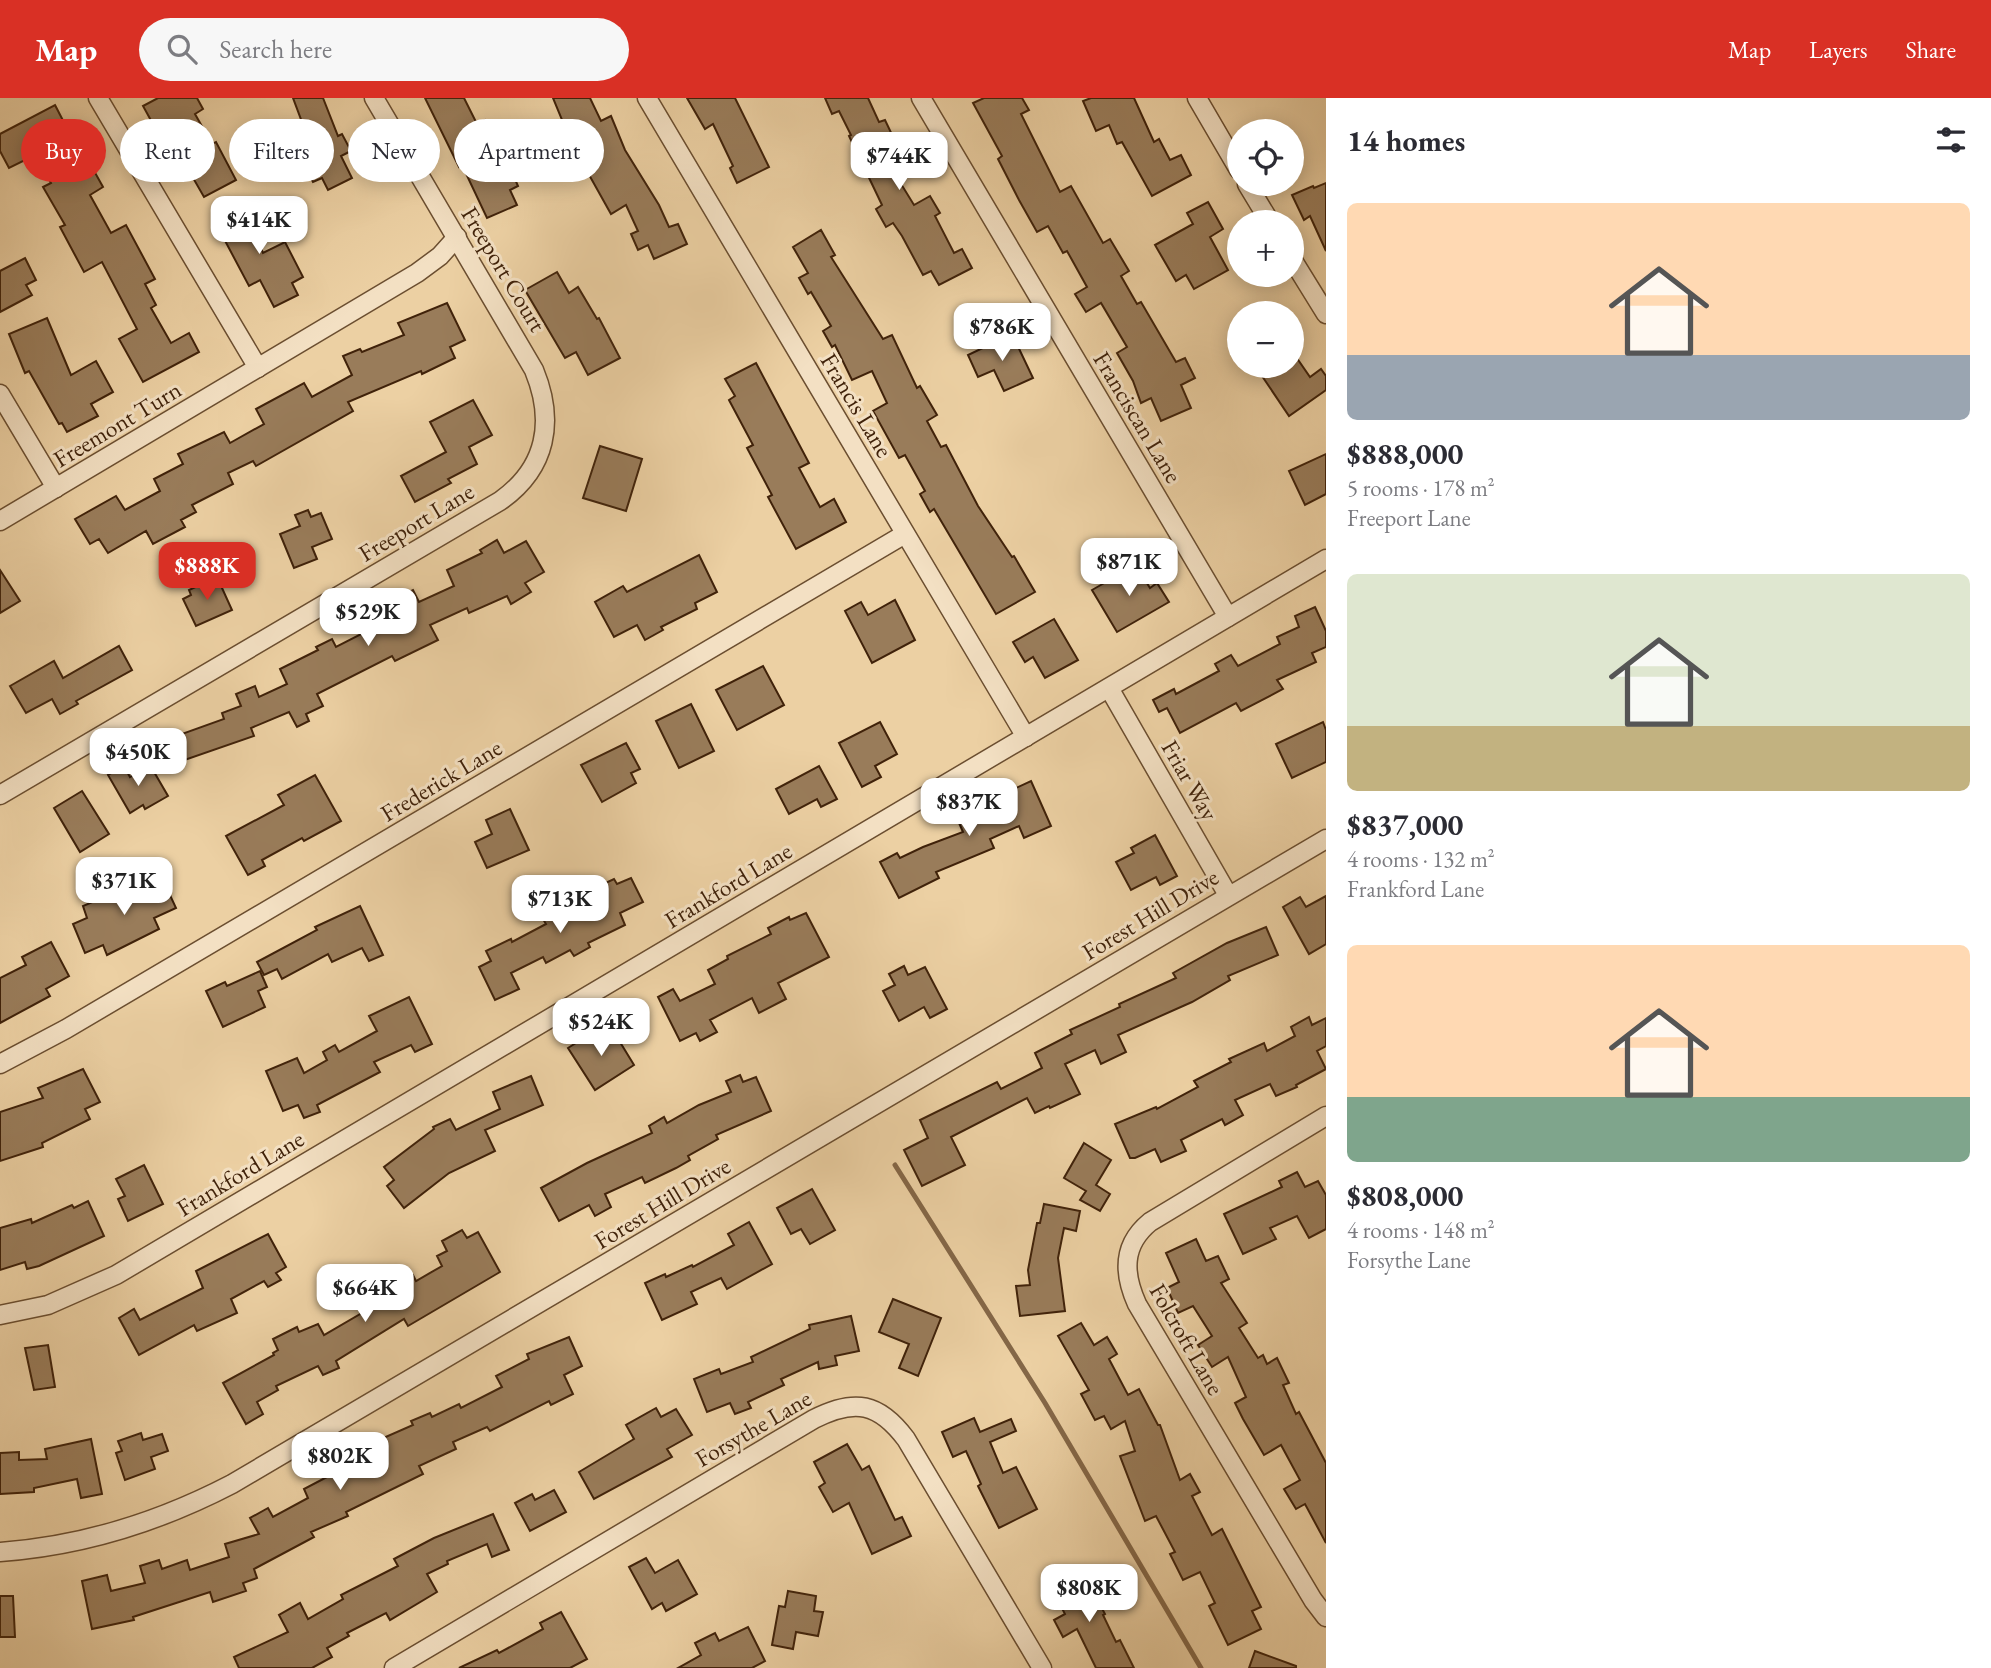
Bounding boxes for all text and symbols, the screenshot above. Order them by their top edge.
search box [139,18,629,81]
text: Map [35,28,97,71]
icon: search [163,30,201,68]
text: Search here [219,32,332,66]
text: Map [1728,34,1771,65]
text: Layers [1809,34,1868,65]
text: Share [1906,34,1956,65]
chip: Buy [21,119,106,182]
chip: Rent [120,119,215,182]
chip: Filters [229,119,334,182]
chip: New [348,119,440,182]
chip: Apartment [454,119,604,182]
map controls [1227,119,1304,378]
button: locate [1227,119,1304,196]
text: 14 homes [1347,121,1465,160]
icon: filters [1932,121,1970,159]
pin: $744K [850,132,948,192]
text: $744K [867,140,931,170]
pin: $414K [210,197,308,256]
street label: Freeport Court [455,201,554,338]
text: $414K [227,204,291,234]
button: + [1227,210,1304,287]
icon: home [1596,248,1722,374]
button: − [1227,301,1304,378]
pin: $786K [953,303,1051,363]
text: $786K [970,311,1034,341]
street label: Franciscan Lane [1087,346,1189,488]
street label: Francis Lane [814,347,900,463]
street label: Freemont Turn [47,374,187,474]
text: $888,000 [1347,434,1463,473]
text: 5 rooms · 178 m² [1347,473,1495,503]
street label: Freeport Lane [353,475,479,569]
text: Freeport Lane [1347,503,1471,533]
pin: $871K [1080,538,1178,598]
pin: $888K [158,542,256,602]
text: $871K [1097,546,1161,576]
text: $888K [175,550,239,580]
pin: $529K [319,588,417,648]
text: $529K [336,596,400,626]
icon: home [1596,619,1722,745]
pin: $450K [89,728,187,788]
street label: Frederick Lane [375,732,507,828]
street label: Friar Way [1155,734,1226,826]
text: $450K [106,736,170,766]
pin: $837K [920,778,1018,838]
text: $837K [937,786,1001,816]
text: $837,000 [1347,805,1463,844]
street label: Frankford Lane [659,835,797,935]
text: 4 rooms · 132 m² [1347,844,1495,874]
pin: $371K [75,858,173,917]
street label: Forest Hill Drive [1076,861,1224,967]
text: $371K [92,865,156,895]
text: Frankford Lane [1347,874,1484,904]
pin: $713K [511,876,609,935]
text: $713K [528,883,592,913]
icon: home [1596,990,1722,1116]
pin: $524K [552,998,650,1058]
text: $524K [569,1006,633,1036]
street label: Frankford Lane [171,1123,309,1223]
street label: Forest Hill Drive [588,1150,736,1256]
text: $808,000 [1347,1176,1463,1215]
text: 4 rooms · 148 m² [1347,1215,1495,1245]
text: Forsythe Lane [1347,1245,1471,1275]
pin: $664K [316,1264,414,1324]
text: $664K [333,1272,397,1302]
street label: Folcroft Lane [1143,1278,1231,1400]
street label: Forsythe Lane [689,1382,817,1474]
pin: $802K [291,1432,389,1492]
text: $802K [308,1440,372,1470]
pin: $808K [1040,1564,1138,1624]
text: $808K [1057,1572,1121,1602]

